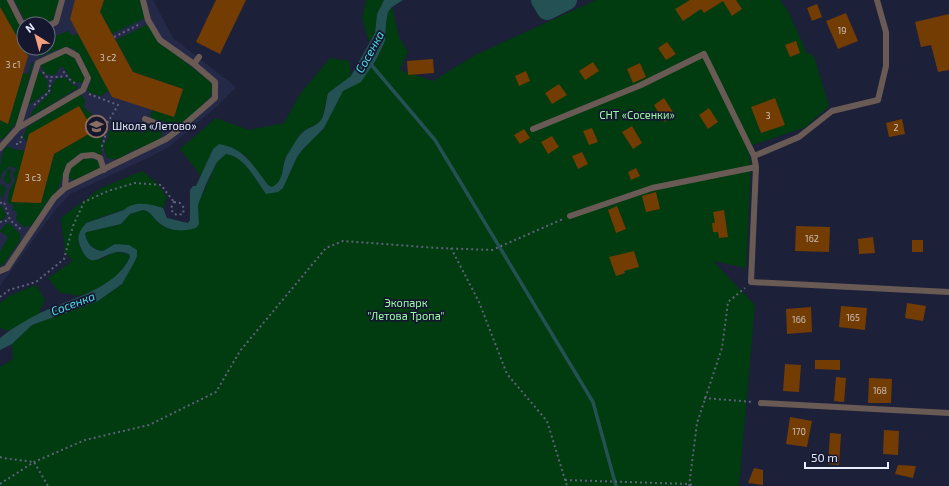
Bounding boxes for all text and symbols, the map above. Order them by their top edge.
north arrow [16,16,56,56]
text: N [23,20,37,35]
house number: 19 [838,25,846,36]
water label: Сосенка [352,28,386,75]
house number: 3 с2 [100,52,116,63]
house number: 3 с1 [5,59,21,70]
park label: СНТ «Сосенки» [599,108,675,121]
house number: 3 [765,110,771,121]
school or university icon: Школа «Летово» [84,113,110,139]
place label: Школа «Летово» [112,119,196,132]
house number: 2 [893,122,899,133]
house number: 3 с3 [25,172,41,183]
house number: 162 [805,233,819,244]
water label: Сосенка [49,288,97,318]
park label: Экопарк "Летова Тропа" [368,296,445,322]
house number: 165 [846,312,860,323]
house number: 166 [792,314,806,325]
house number: 168 [873,385,887,396]
house number: 170 [792,426,806,437]
scale bar [805,444,888,470]
text: 50 m [811,450,838,464]

